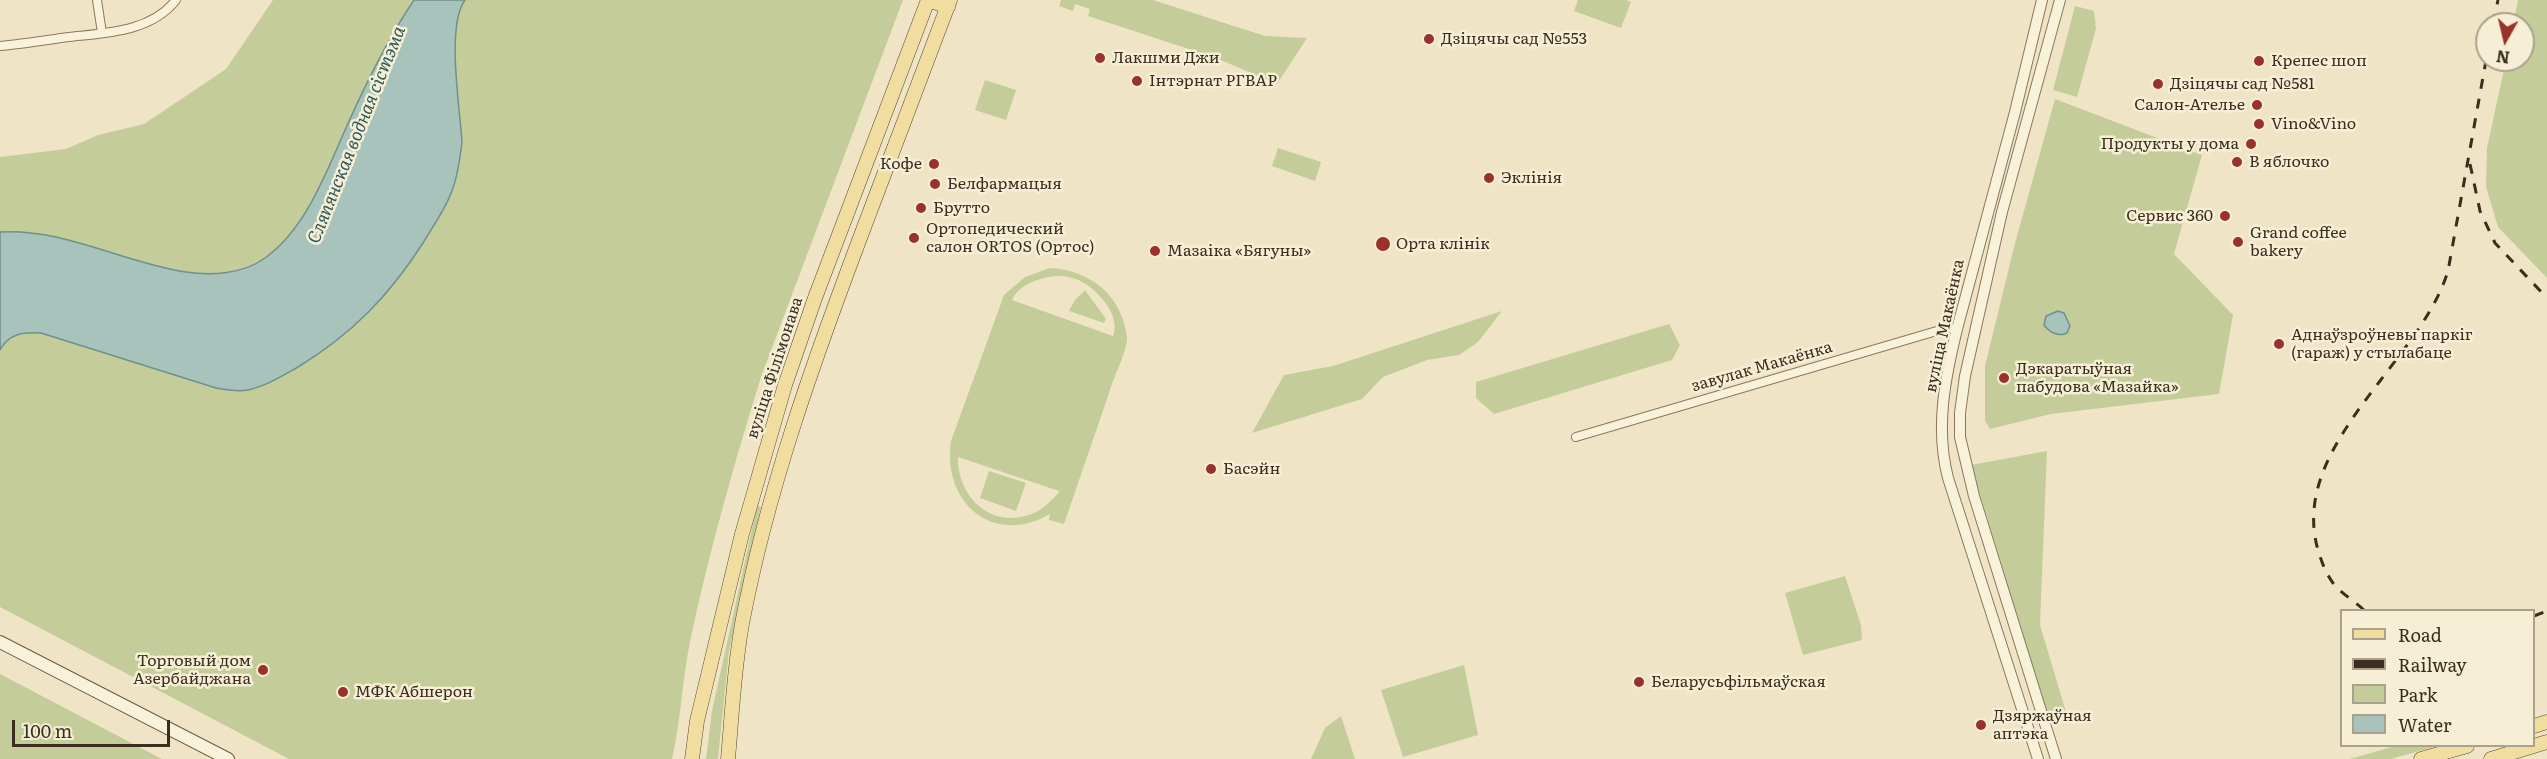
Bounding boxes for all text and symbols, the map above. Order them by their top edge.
north arrow [2475,12,2535,72]
water label: Сляпянская водная сістэма [303,23,411,247]
place label: Дзіцячы сад №553 [1441,29,1587,49]
marker: Дзіцячы сад №553 [1422,32,1436,46]
text: N [2494,45,2511,71]
place label: Лакшми Джи [1112,48,1220,68]
marker: Лакшми Джи [1093,51,1107,65]
place label: Крепес шоп [2271,51,2367,71]
marker: Крепес шоп [2252,54,2266,68]
place label: Інтэрнат РГВАР [1149,71,1277,91]
marker: Інтэрнат РГВАР [1130,74,1144,88]
place label: Дзіцячы сад №581 [2170,74,2315,94]
marker: Дзіцячы сад №581 [2151,77,2165,91]
place label: Салон-Ателье [2134,95,2245,115]
marker: Салон-Ателье [2250,98,2264,112]
place label: Vino&Vino [2271,114,2356,134]
marker: Vino&Vino [2252,117,2266,131]
place label: Продукты у дома [2101,134,2239,154]
marker: Продукты у дома [2244,137,2258,151]
place label: В яблочко [2249,152,2329,172]
place label: Кофе [880,154,922,174]
marker: В яблочко [2230,155,2244,169]
marker: Кофе [927,157,941,171]
place label: Эклінія [1501,168,1562,188]
marker: Эклінія [1482,171,1496,185]
place label: Белфармацыя [947,174,1062,194]
marker: Белфармацыя [928,177,942,191]
place label: Брутто [933,198,990,218]
marker: Брутто [914,201,928,215]
place label: Сервис 360 [2126,206,2213,226]
marker: Сервис 360 [2218,209,2232,223]
place label: Ортопедический салон ORTOS (Ортос) [926,219,1095,257]
place label: Grand coffee bakery [2250,223,2347,261]
marker: Ортопедический салон ORTOS (Ортос) [907,231,921,245]
place label: Орта клінік [1396,234,1490,254]
marker: Орта клінік [1374,235,1392,253]
marker: Grand coffee bakery [2231,235,2245,249]
place label: Мазаіка «Бягуны» [1167,241,1311,261]
marker: Мазаіка «Бягуны» [1148,244,1162,258]
street label: вуліца Макаёнка [1922,258,1968,394]
street label: вуліца Філімонава [743,295,807,441]
place label: Аднаўзроўневы паркіг (гараж) у стылабаце [2291,325,2473,363]
marker: Аднаўзроўневы паркіг (гараж) у стылабаце [2272,337,2286,351]
street label: завулак Макаёнка [1689,338,1835,396]
place label: Дэкаратыўная пабудова «Мазайка» [2016,359,2179,397]
marker: Дэкаратыўная пабудова «Мазайка» [1997,371,2011,385]
place label: Басэйн [1223,459,1280,479]
marker: Басэйн [1204,462,1218,476]
legend [2340,609,2535,747]
text: Road [2398,621,2442,648]
place label: Торговый дом Азербайджана [133,651,251,689]
text: Railway [2398,651,2467,678]
marker: Торговый дом Азербайджана [256,663,270,677]
place label: Беларусьфільмаўская [1651,672,1826,692]
marker: Беларусьфільмаўская [1632,675,1646,689]
text: Park [2398,681,2437,708]
place label: МФК Абшерон [355,682,473,702]
marker: МФК Абшерон [336,685,350,699]
place label: Дзяржаўная аптэка [1993,706,2092,744]
scale bar [15,708,172,746]
text: Water [2398,711,2451,738]
text: 100 m [23,717,72,744]
marker: Дзяржаўная аптэка [1974,718,1988,732]

